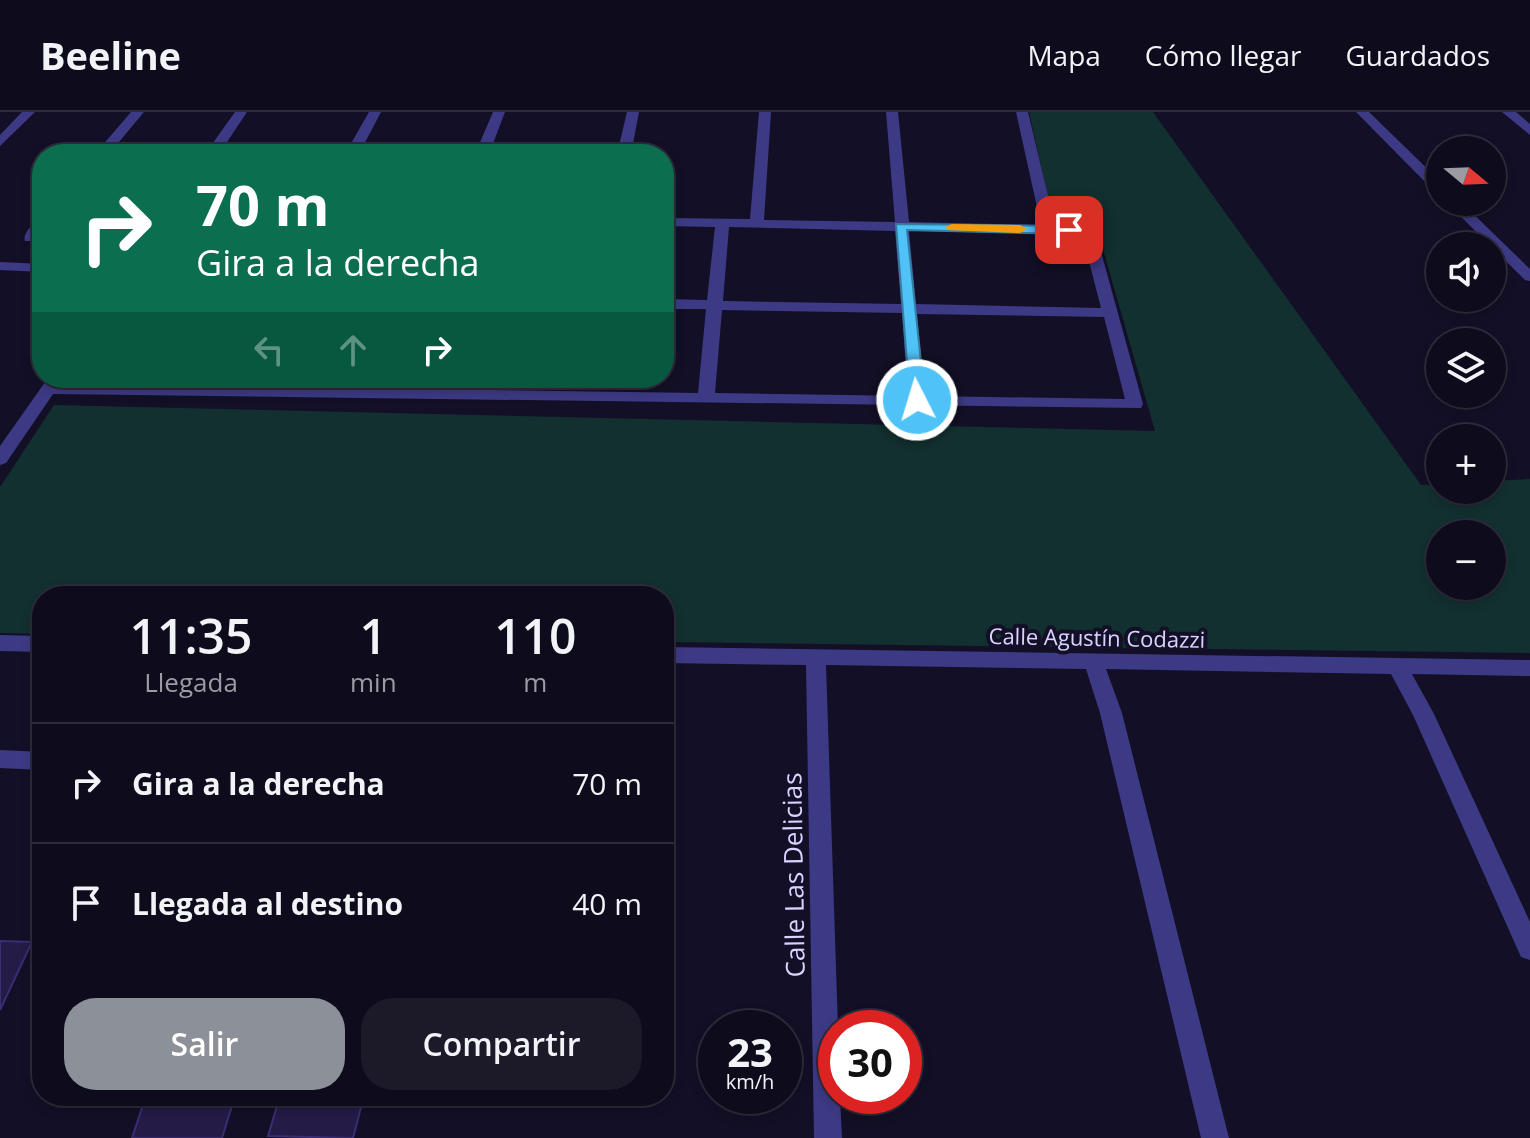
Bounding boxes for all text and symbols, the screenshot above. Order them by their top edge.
text: Beeline [40,29,181,81]
text: Mapa [1027,36,1101,74]
text: Cómo llegar [1145,36,1301,74]
text: Guardados [1345,36,1490,74]
north arrow [1426,136,1506,216]
map controls [1426,136,1506,600]
text: 70 m [196,166,330,242]
icon: right [64,176,168,280]
pin [1035,196,1103,264]
icon: arrive [1047,208,1091,252]
button: sound [1426,232,1506,312]
text: Gira a la derecha [196,238,480,287]
icon: left [247,328,291,372]
icon: ahead [331,328,375,372]
icon: right [415,328,459,372]
button: layers [1426,328,1506,408]
position arrow [875,358,959,442]
button: + [1426,424,1506,504]
button: − [1426,520,1506,600]
text: 11:35 [130,603,252,668]
text: 1 [360,603,387,668]
text: 110 [494,603,576,668]
street label: Calle Agustín Codazzi [988,620,1206,654]
text: Llegada [144,664,238,700]
text: min [350,664,397,700]
text: m [523,664,547,700]
icon: right [64,761,108,805]
text: Gira a la derecha [132,763,385,804]
text: 70 m [572,763,642,804]
street label: Calle Las Delicias [773,772,813,978]
icon: arrive [64,881,108,925]
text: Llegada al destino [132,883,403,924]
text: 40 m [572,883,642,924]
button: Salir [64,998,345,1090]
button: Compartir [361,998,642,1090]
speed limit sign: 30 [818,1010,922,1114]
text: 23 [727,1024,773,1079]
text: km/h [726,1068,774,1095]

